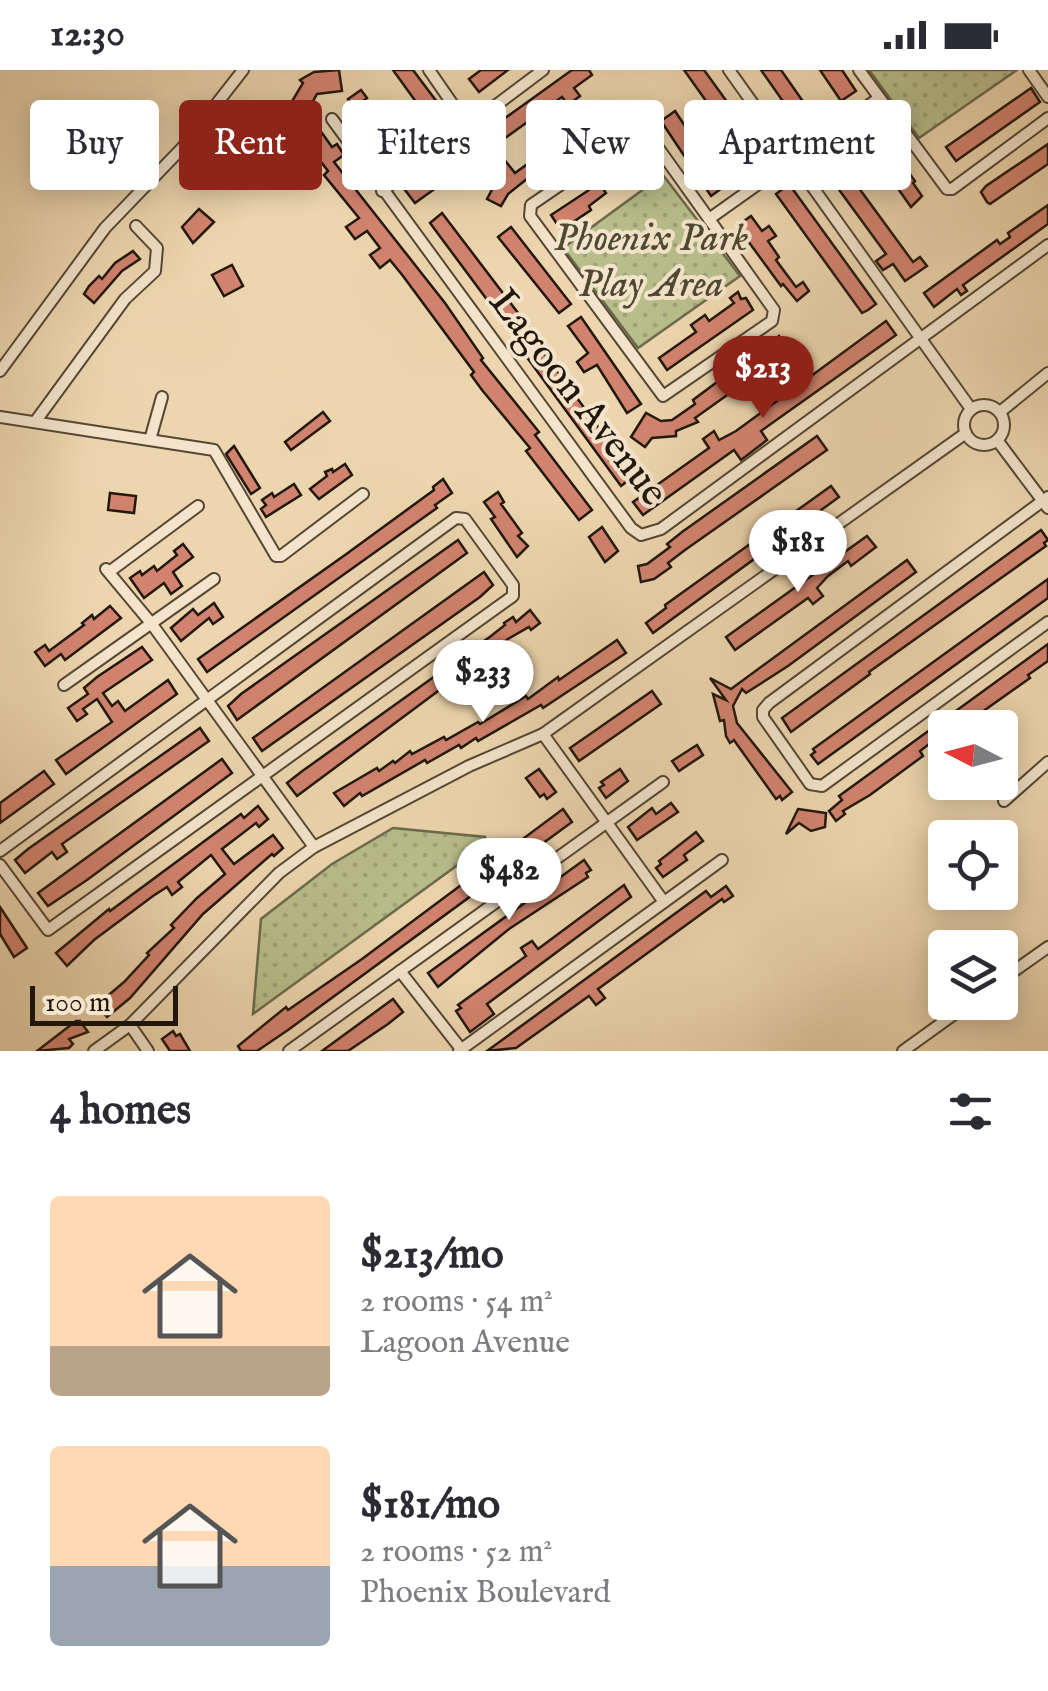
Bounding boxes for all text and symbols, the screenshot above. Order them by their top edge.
text: 12:30 [50,11,125,59]
chip: Buy [30,100,159,190]
chip: Rent [179,100,322,190]
chip: Filters [342,100,506,190]
chip: New [526,100,664,190]
chip: Apartment [684,100,911,190]
park label: Phoenix Park Play Area [554,214,748,311]
street label: Lagoon Avenue [476,279,678,517]
pin: $213 [704,336,822,421]
text: $213 [735,348,791,389]
pin: $181 [739,510,857,595]
text: $181 [771,522,825,563]
pin: $233 [424,640,542,725]
text: $233 [455,652,511,693]
north arrow [928,710,1018,800]
map controls [928,710,1018,1020]
button: locate [928,820,1018,910]
pin: $482 [450,838,568,923]
text: $482 [479,850,539,891]
button: layers [928,930,1018,1020]
scale bar [30,981,178,1026]
text: 100 m [45,986,111,1021]
icon: filters [943,1084,998,1139]
text: 4 homes [50,1085,191,1138]
text: $213/mo [360,1229,504,1282]
icon: home [130,1236,250,1356]
text: 2 rooms · 54 m² [360,1282,553,1323]
text: Lagoon Avenue [360,1323,570,1364]
text: $181/mo [360,1479,500,1532]
icon: home [130,1486,250,1606]
text: 2 rooms · 52 m² [360,1532,552,1573]
text: Phoenix Boulevard [360,1573,610,1614]

